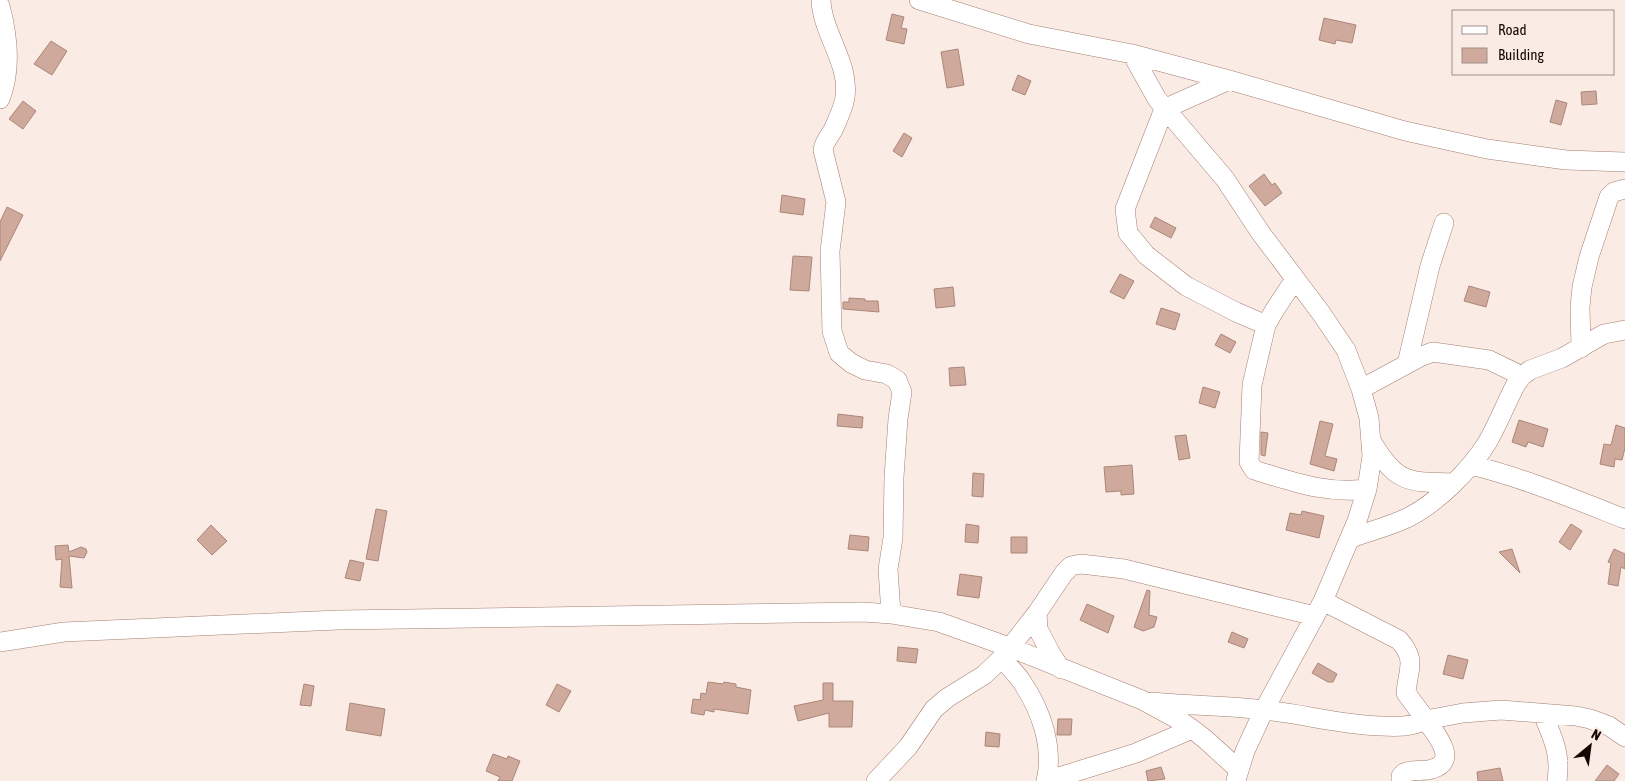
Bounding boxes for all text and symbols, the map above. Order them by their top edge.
legend [1452,10,1615,75]
text: Road [1498,21,1527,38]
text: Building [1498,46,1544,63]
north arrow [1565,721,1615,771]
text: N [1589,726,1604,744]

